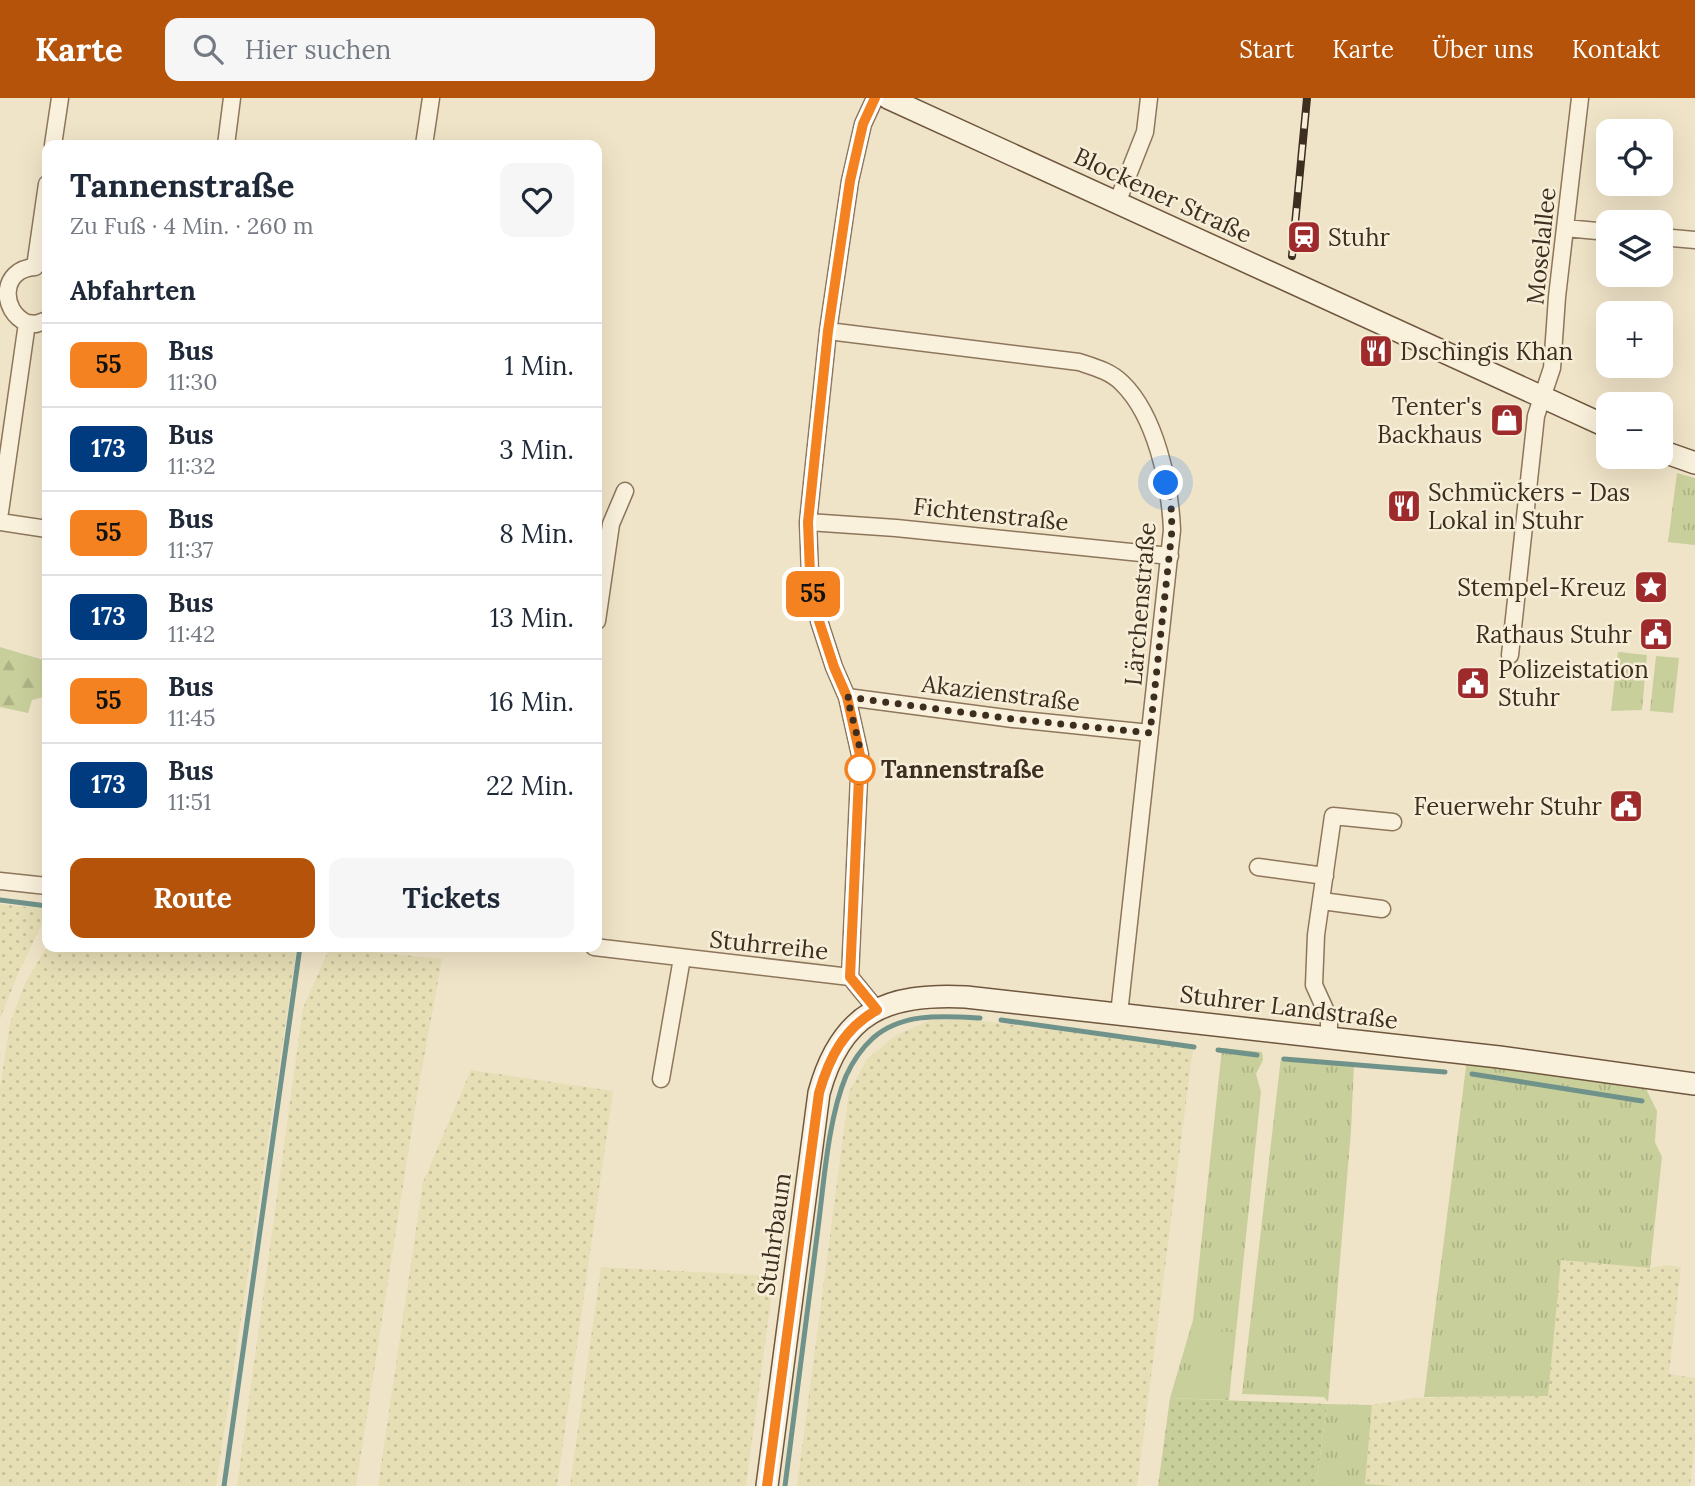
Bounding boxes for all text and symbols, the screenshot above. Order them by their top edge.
search box [165,18,655,81]
text: Karte [35,28,123,70]
icon: search [189,30,227,68]
text: Hier suchen [245,33,391,66]
text: Start [1239,34,1294,65]
text: Karte [1332,34,1394,65]
text: Über uns [1432,34,1534,65]
text: Kontakt [1572,34,1660,65]
map controls [1596,119,1673,469]
button: locate [1596,119,1673,196]
street label: Blockener Straße [1069,140,1257,250]
button: heart [500,163,574,237]
text: Tannenstraße [70,164,294,206]
street label: Moselallee [1519,186,1563,306]
button: layers [1596,210,1673,287]
text: Zu Fuß · 4 Min. · 260 m [70,211,314,240]
station icon: Stuhr [1285,218,1323,256]
place label: Stuhr [1328,222,1391,253]
text: Abfahrten [70,274,196,307]
button: + [1596,301,1673,378]
restaurant icon: Dschingis Khan [1357,332,1395,370]
text: Bus [168,334,214,367]
place label: Dschingis Khan [1400,336,1573,367]
text: 55 [96,349,121,380]
text: 1 Min. [504,349,574,382]
text: 11:30 [168,367,218,396]
place label: Tenter's Backhaus [1377,391,1482,450]
button: − [1596,392,1673,469]
shop icon: Tenter's Backhaus [1488,401,1526,439]
text: Bus [168,418,214,451]
text: 173 [91,433,126,464]
text: 3 Min. [499,433,574,466]
text: 11:32 [168,451,216,480]
your location [1148,465,1183,500]
place label: Schmückers - Das Lokal in Stuhr [1428,477,1630,536]
restaurant icon: Schmückers - Das Lokal in Stuhr [1385,487,1423,525]
street label: Fichtenstraße [912,490,1070,538]
text: Bus [168,502,214,535]
text: 55 [96,517,121,548]
text: 8 Min. [499,517,574,550]
street label: Lärchenstraße [1117,521,1163,687]
text: 11:37 [168,535,213,564]
place icon: Stempel-Kreuz [1632,568,1670,606]
line badge: 55 [782,571,844,617]
place label: Stempel-Kreuz [1457,572,1626,603]
text: 55 [800,578,826,609]
text: Bus [168,586,214,619]
text: 173 [91,601,126,632]
text: 13 Min. [490,601,574,634]
public building icon: Rathaus Stuhr [1637,615,1675,653]
text: 11:42 [168,619,215,648]
place label: Rathaus Stuhr [1475,619,1633,650]
place label: Polizeistation Stuhr [1498,654,1649,713]
public building icon: Polizeistation Stuhr [1454,664,1492,702]
street label: Akazienstraße [919,668,1082,718]
text: Bus [168,670,214,703]
text: 55 [96,685,121,716]
text: 16 Min. [489,685,574,718]
text: 11:45 [168,703,216,732]
text: Bus [168,754,214,787]
marker: Tannenstraße [845,754,875,784]
place label: Tannenstraße [881,754,1044,785]
text: 173 [91,769,126,800]
text: 22 Min. [486,769,574,802]
text: 11:51 [168,787,211,816]
public building icon: Feuerwehr Stuhr [1607,787,1645,825]
place label: Feuerwehr Stuhr [1413,791,1603,822]
button: Route [70,858,315,938]
button: Tickets [329,858,574,938]
street label: Stuhrreihe [708,923,830,967]
street label: Stuhrer Landstraße [1178,978,1400,1036]
street label: Stuhrbaum [750,1171,798,1297]

